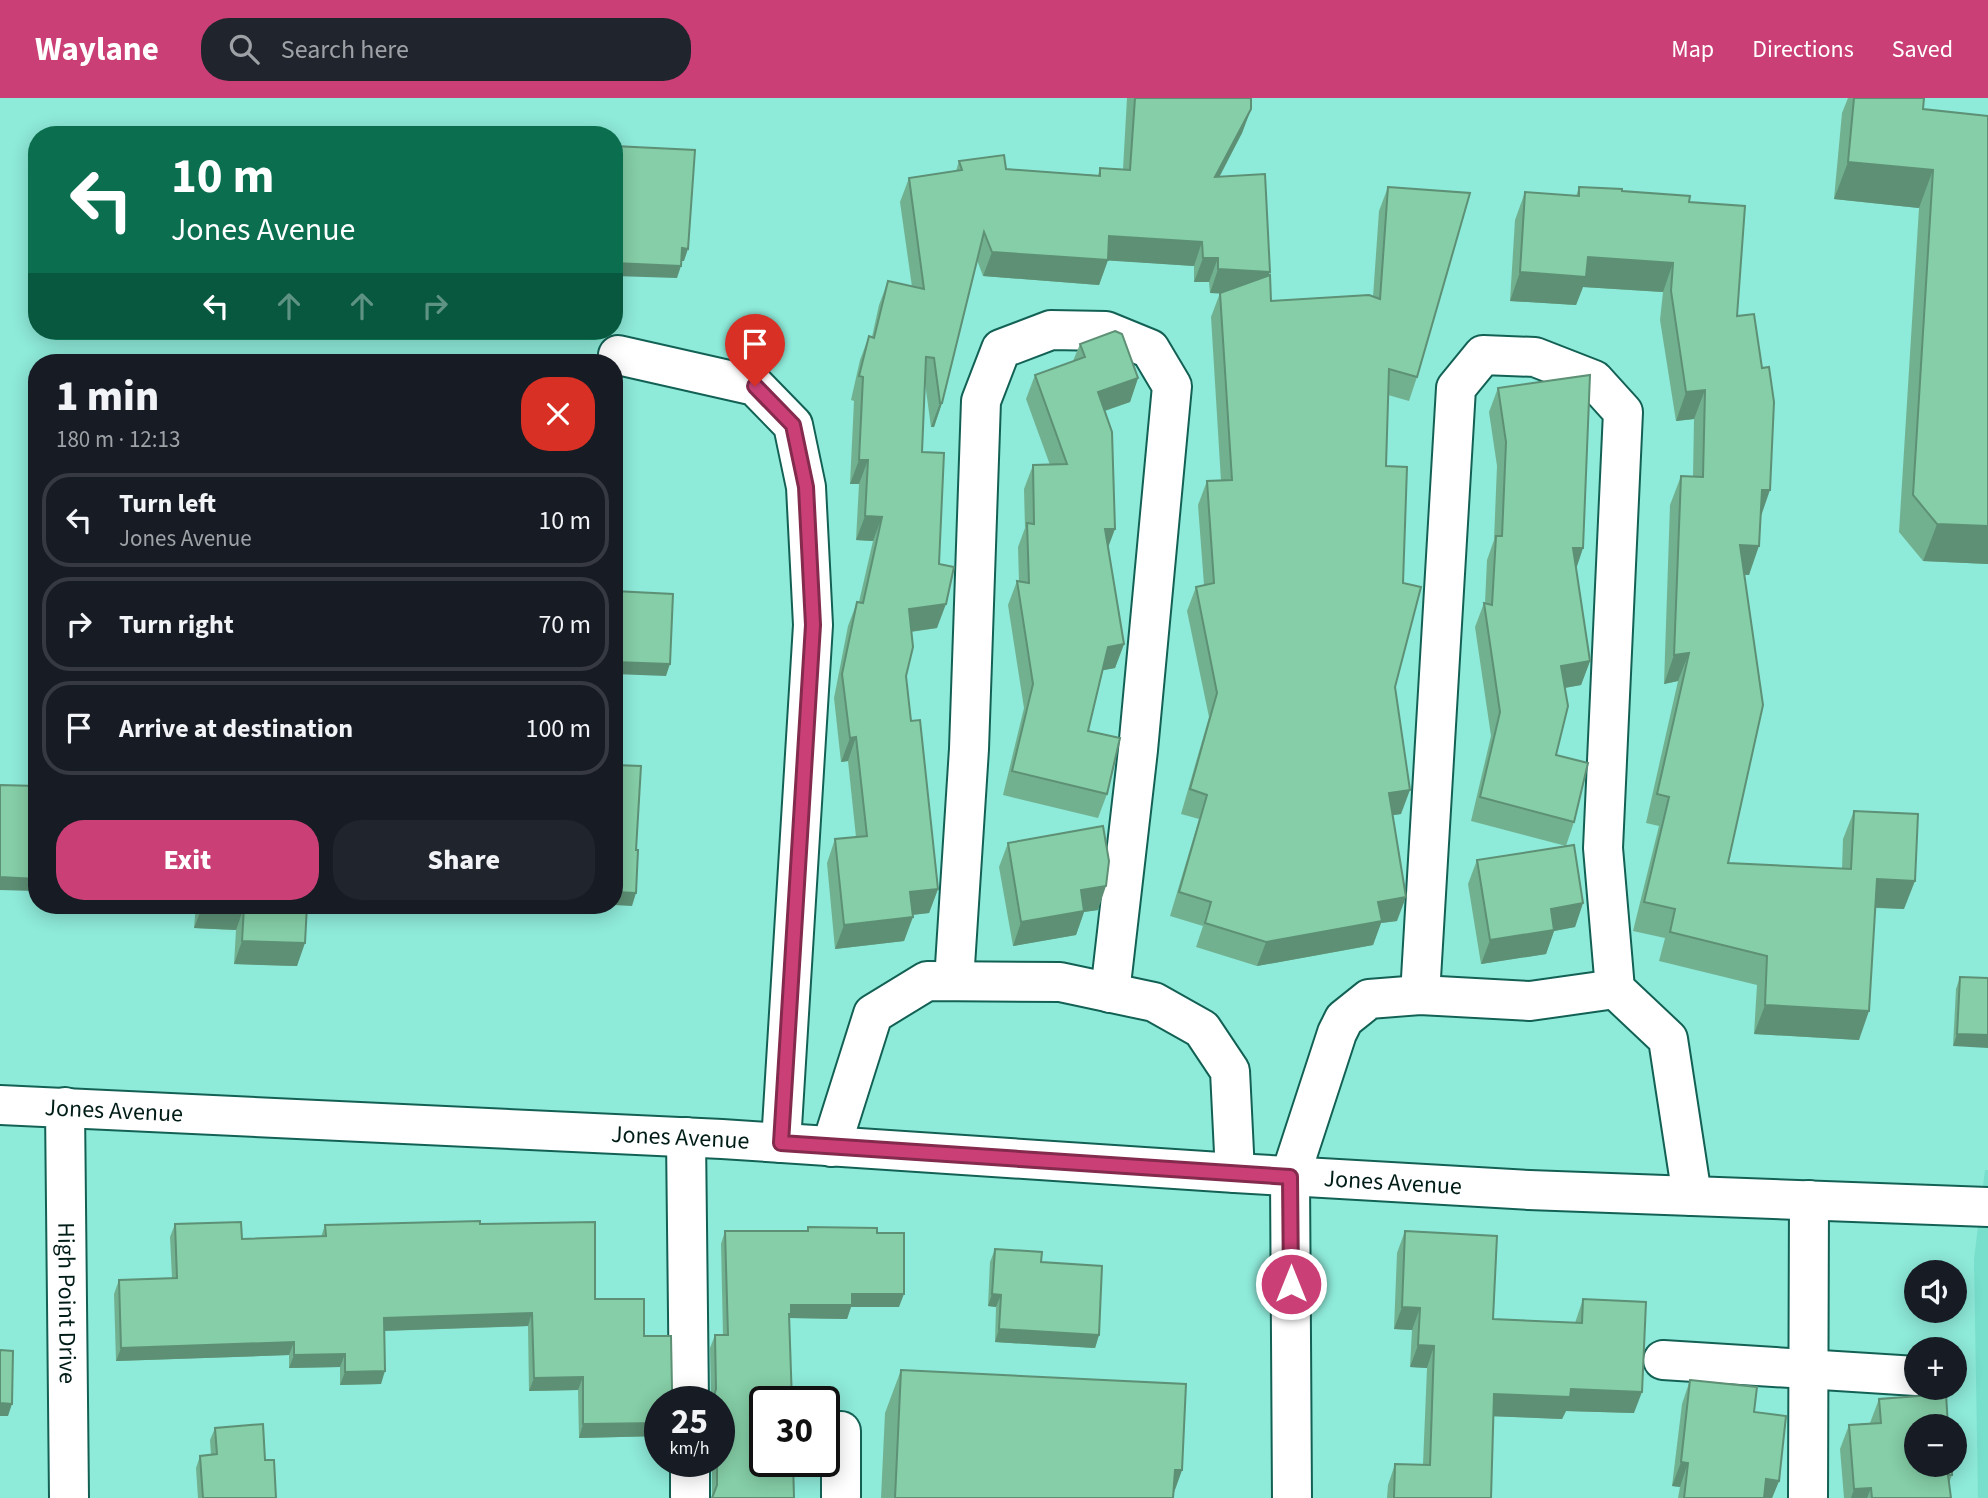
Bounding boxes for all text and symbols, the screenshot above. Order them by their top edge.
search box [201,18,691,81]
text: Waylane [35,26,159,73]
icon: search [225,30,263,68]
text: Search here [281,31,409,68]
text: Map [1671,32,1714,67]
text: Directions [1752,32,1854,67]
text: Saved [1892,32,1953,67]
text: 10 m [171,142,275,212]
icon: left [56,154,147,245]
text: Jones Avenue [171,207,355,253]
icon: left [197,287,235,325]
icon: ahead [270,287,308,325]
icon: ahead [343,287,381,325]
icon: right [416,287,454,325]
pin [725,314,785,386]
icon: arrive [736,325,774,363]
text: 1 min [56,367,159,427]
button: close [521,377,595,451]
text: 180 m · 12:13 [56,423,180,456]
text: Turn left [119,485,216,522]
icon: left [60,501,98,539]
text: 10 m [538,502,591,539]
text: Jones Avenue [119,522,252,555]
icon: right [60,605,98,643]
text: Turn right [119,606,234,643]
text: 70 m [538,606,591,643]
icon: arrive [60,709,98,747]
text: Arrive at destination [119,710,353,747]
text: 100 m [525,710,591,747]
button: Exit [56,820,319,900]
button: Share [333,820,595,900]
street label: Jones Avenue [44,1090,184,1132]
street label: Jones Avenue [610,1117,750,1159]
street label: Jones Avenue [1323,1161,1463,1204]
street label: High Point Drive [48,1222,85,1384]
position arrow [1254,1247,1328,1321]
map controls [1904,1260,1967,1477]
button: sound [1904,1260,1967,1323]
button: + [1904,1337,1967,1400]
speed limit sign: 30 [749,1386,840,1477]
text: 25 [671,1397,708,1447]
button: − [1904,1414,1967,1477]
text: km/h [670,1436,709,1461]

